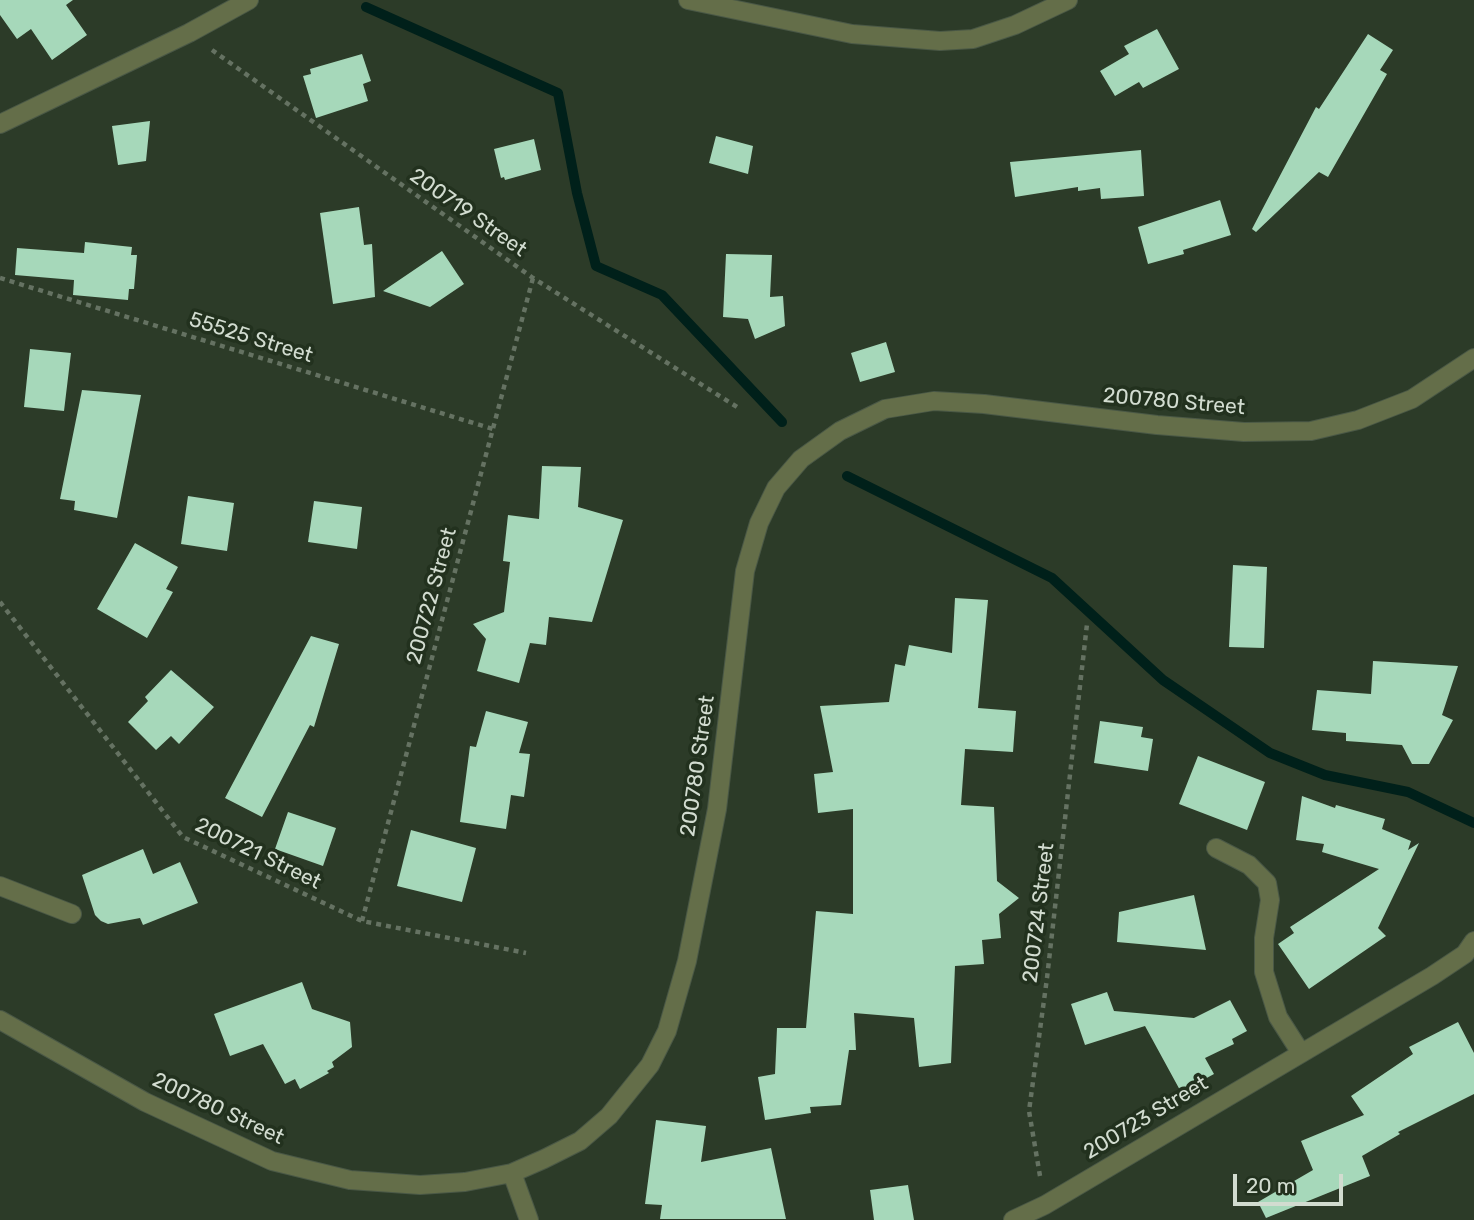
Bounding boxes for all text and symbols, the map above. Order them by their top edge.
street label: 200719 Street [405,163,531,263]
street label: 55525 Street [186,307,316,369]
street label: 200780 Street [1102,383,1246,421]
street label: 200722 Street [402,525,462,667]
street label: 200780 Street [676,694,720,838]
street label: 200721 Street [191,813,325,895]
street label: 200724 Street [1018,842,1060,984]
street label: 200780 Street [148,1068,288,1150]
street label: 200723 Street [1079,1071,1213,1165]
scale bar [1236,1160,1346,1204]
text: 20 m [1246,1173,1295,1198]

